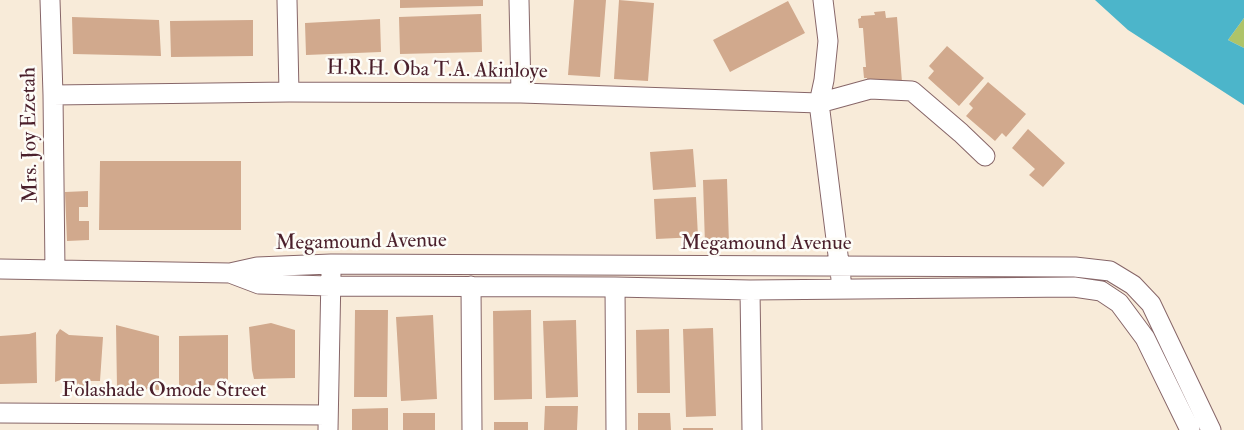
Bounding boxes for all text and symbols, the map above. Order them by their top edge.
street label: H.R.H. Oba T.A. Akinloye [326,56,548,86]
street label: Mrs. Joy Ezetah [17,67,45,203]
street label: Megamound Avenue [275,229,447,257]
street label: Megamound Avenue [680,231,852,257]
street label: Folashade Omode Street [62,378,266,404]

